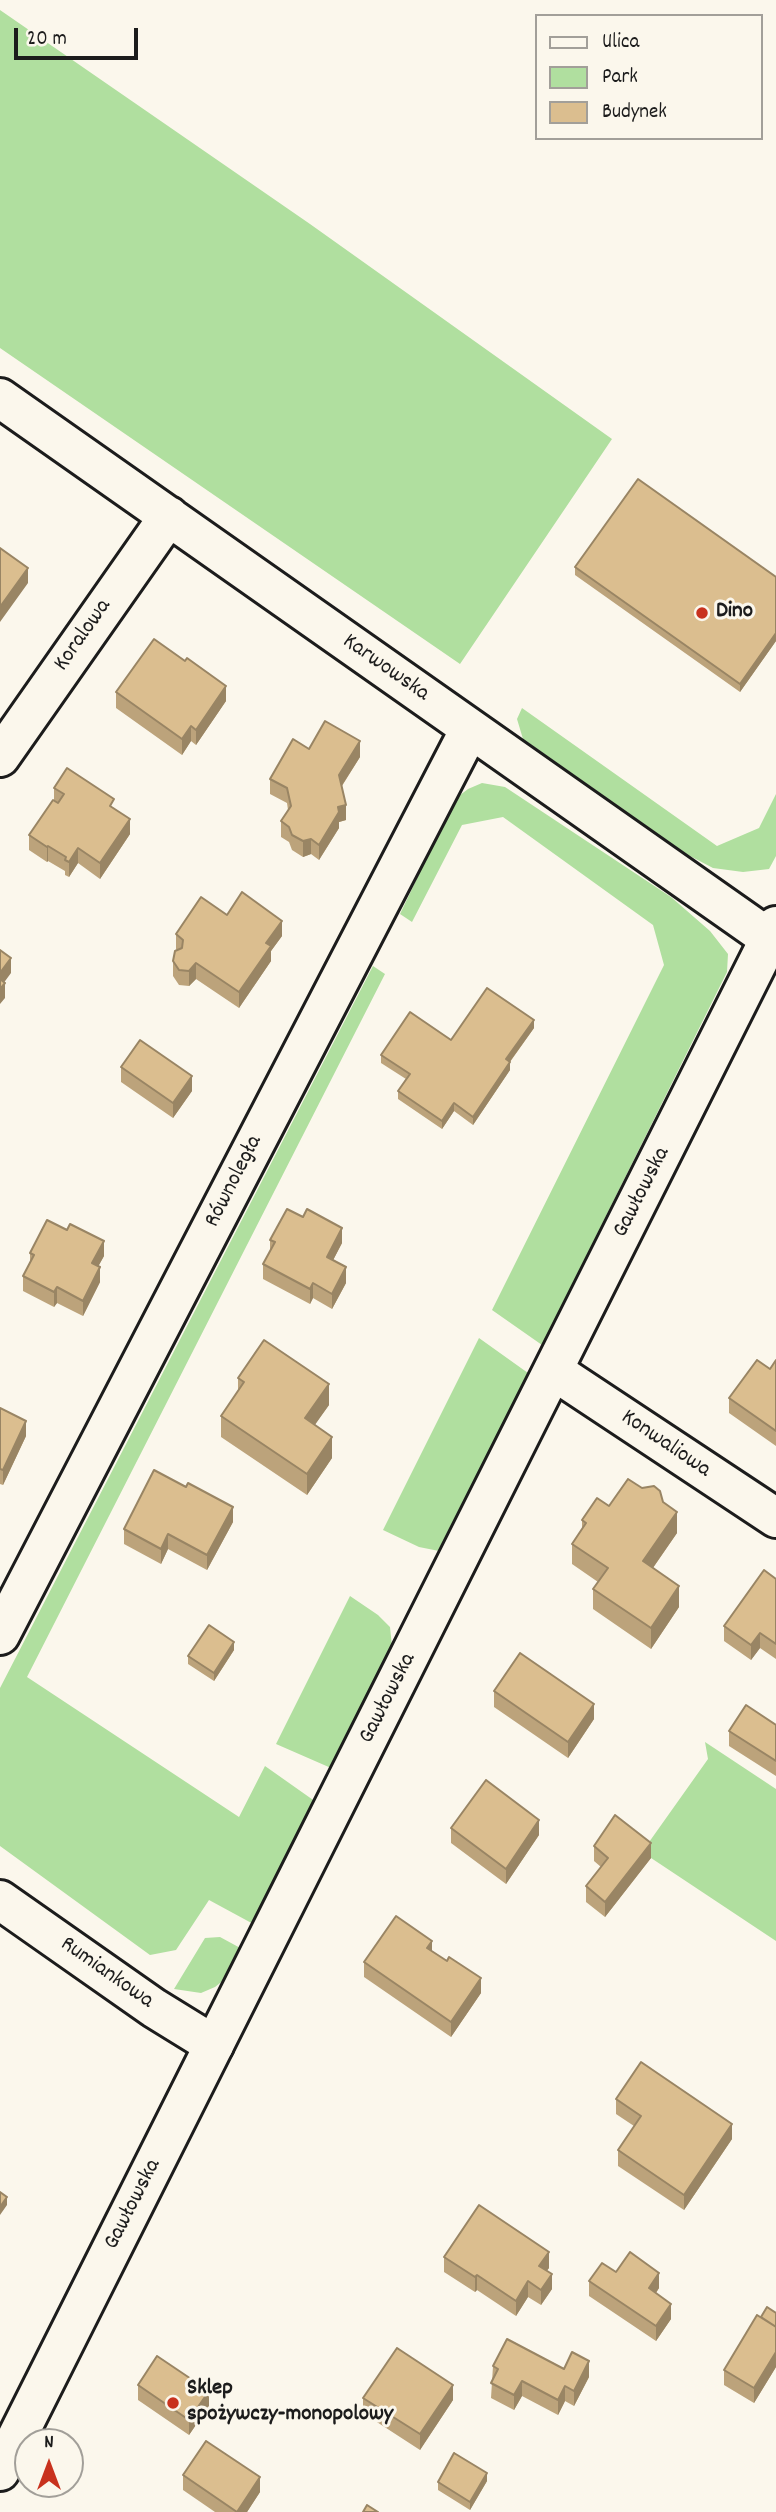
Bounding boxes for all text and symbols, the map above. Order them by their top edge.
scale bar [18,14,142,58]
legend [534,14,762,140]
text: 20 m [27,25,67,55]
text: Ulica [602,28,639,58]
text: Park [602,63,638,93]
text: Budynek [602,98,667,128]
street label: Koralowa [49,595,119,677]
place label: Dino [716,599,753,627]
marker: Dino [694,605,710,621]
street label: Karwowska [336,629,434,709]
street label: Równoległa [200,1131,270,1233]
street label: Gawłowska [608,1143,678,1243]
street label: Konwaliowa [615,1405,715,1485]
street label: Gawłowska [354,1649,424,1749]
street label: Rumiankowa [54,1932,158,2016]
street label: Gawłowska [99,2155,169,2255]
place label: Sklep spożywczy-monopolowy [187,2376,393,2430]
marker: Sklep spożywczy-monopolowy [165,2395,181,2411]
north arrow [14,2428,84,2498]
text: N [44,2430,54,2457]

